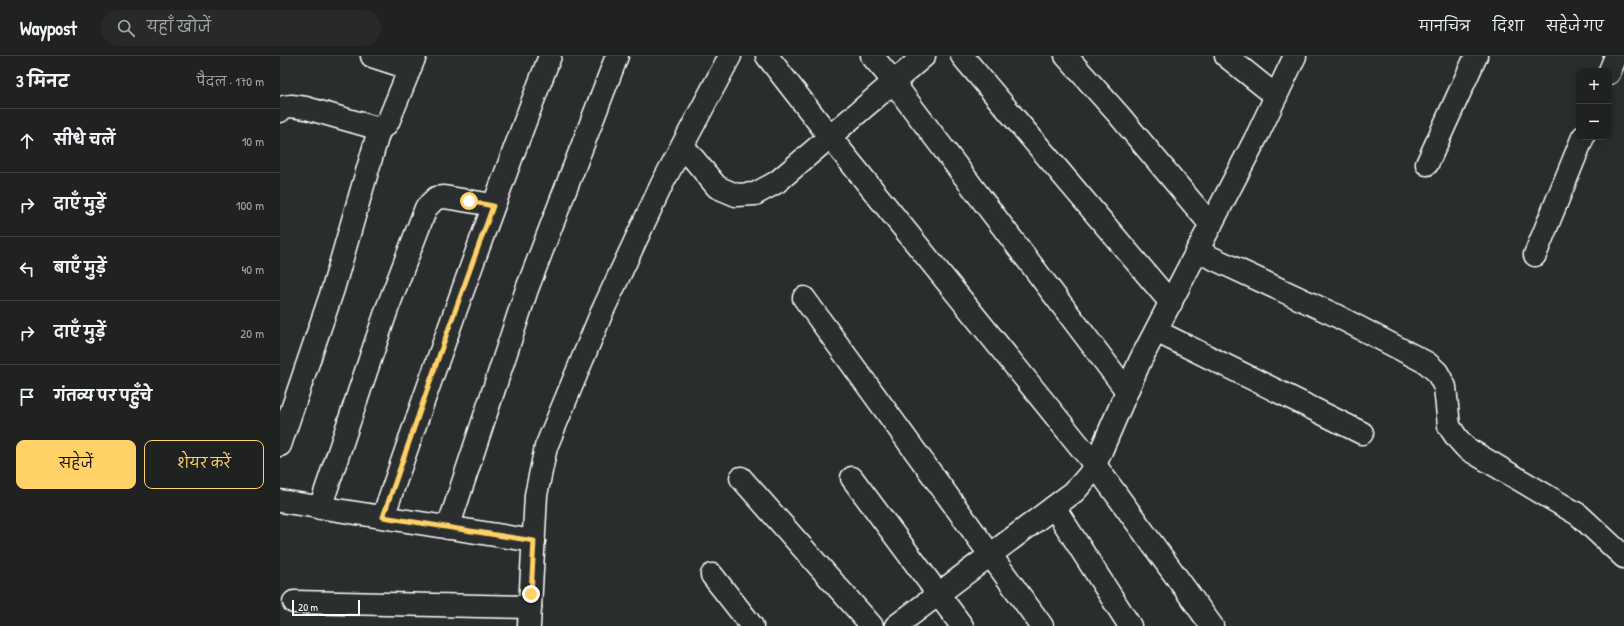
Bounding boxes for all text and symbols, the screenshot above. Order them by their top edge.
search box [101,10,381,46]
text: Waypost [20,15,77,41]
text: यहाँ खोजें [147,16,211,37]
text: मानचित्र [1419,16,1470,35]
text: दिशा [1492,16,1524,35]
text: सहेजे गए [1546,16,1604,35]
icon: search [115,17,137,39]
map controls [1576,68,1612,140]
button: + [1576,68,1612,104]
text: 3 मिनट [16,69,69,92]
text: पैदल · 170 m [197,72,264,90]
button: − [1576,104,1612,140]
text: सीधे चलें [54,129,115,150]
icon: ahead [16,130,38,152]
text: 10 m [242,132,264,150]
route start [460,192,478,210]
text: दाएँ मुड़ें [54,193,106,214]
icon: right [16,194,38,216]
text: 100 m [236,196,264,214]
text: बाएँ मुड़ें [54,257,106,278]
icon: left [16,258,38,280]
text: 40 m [241,260,264,278]
text: दाएँ मुड़ें [54,321,106,342]
icon: right [16,322,38,344]
text: 20 m [240,324,264,342]
text: गंतव्य पर पहुँचे [54,385,152,406]
icon: arrive [16,386,38,408]
button: सहेजें [16,440,136,489]
button: शेयर करें [144,440,264,489]
route end [522,585,540,603]
scale bar [292,598,360,617]
text: 20 m [298,600,318,614]

